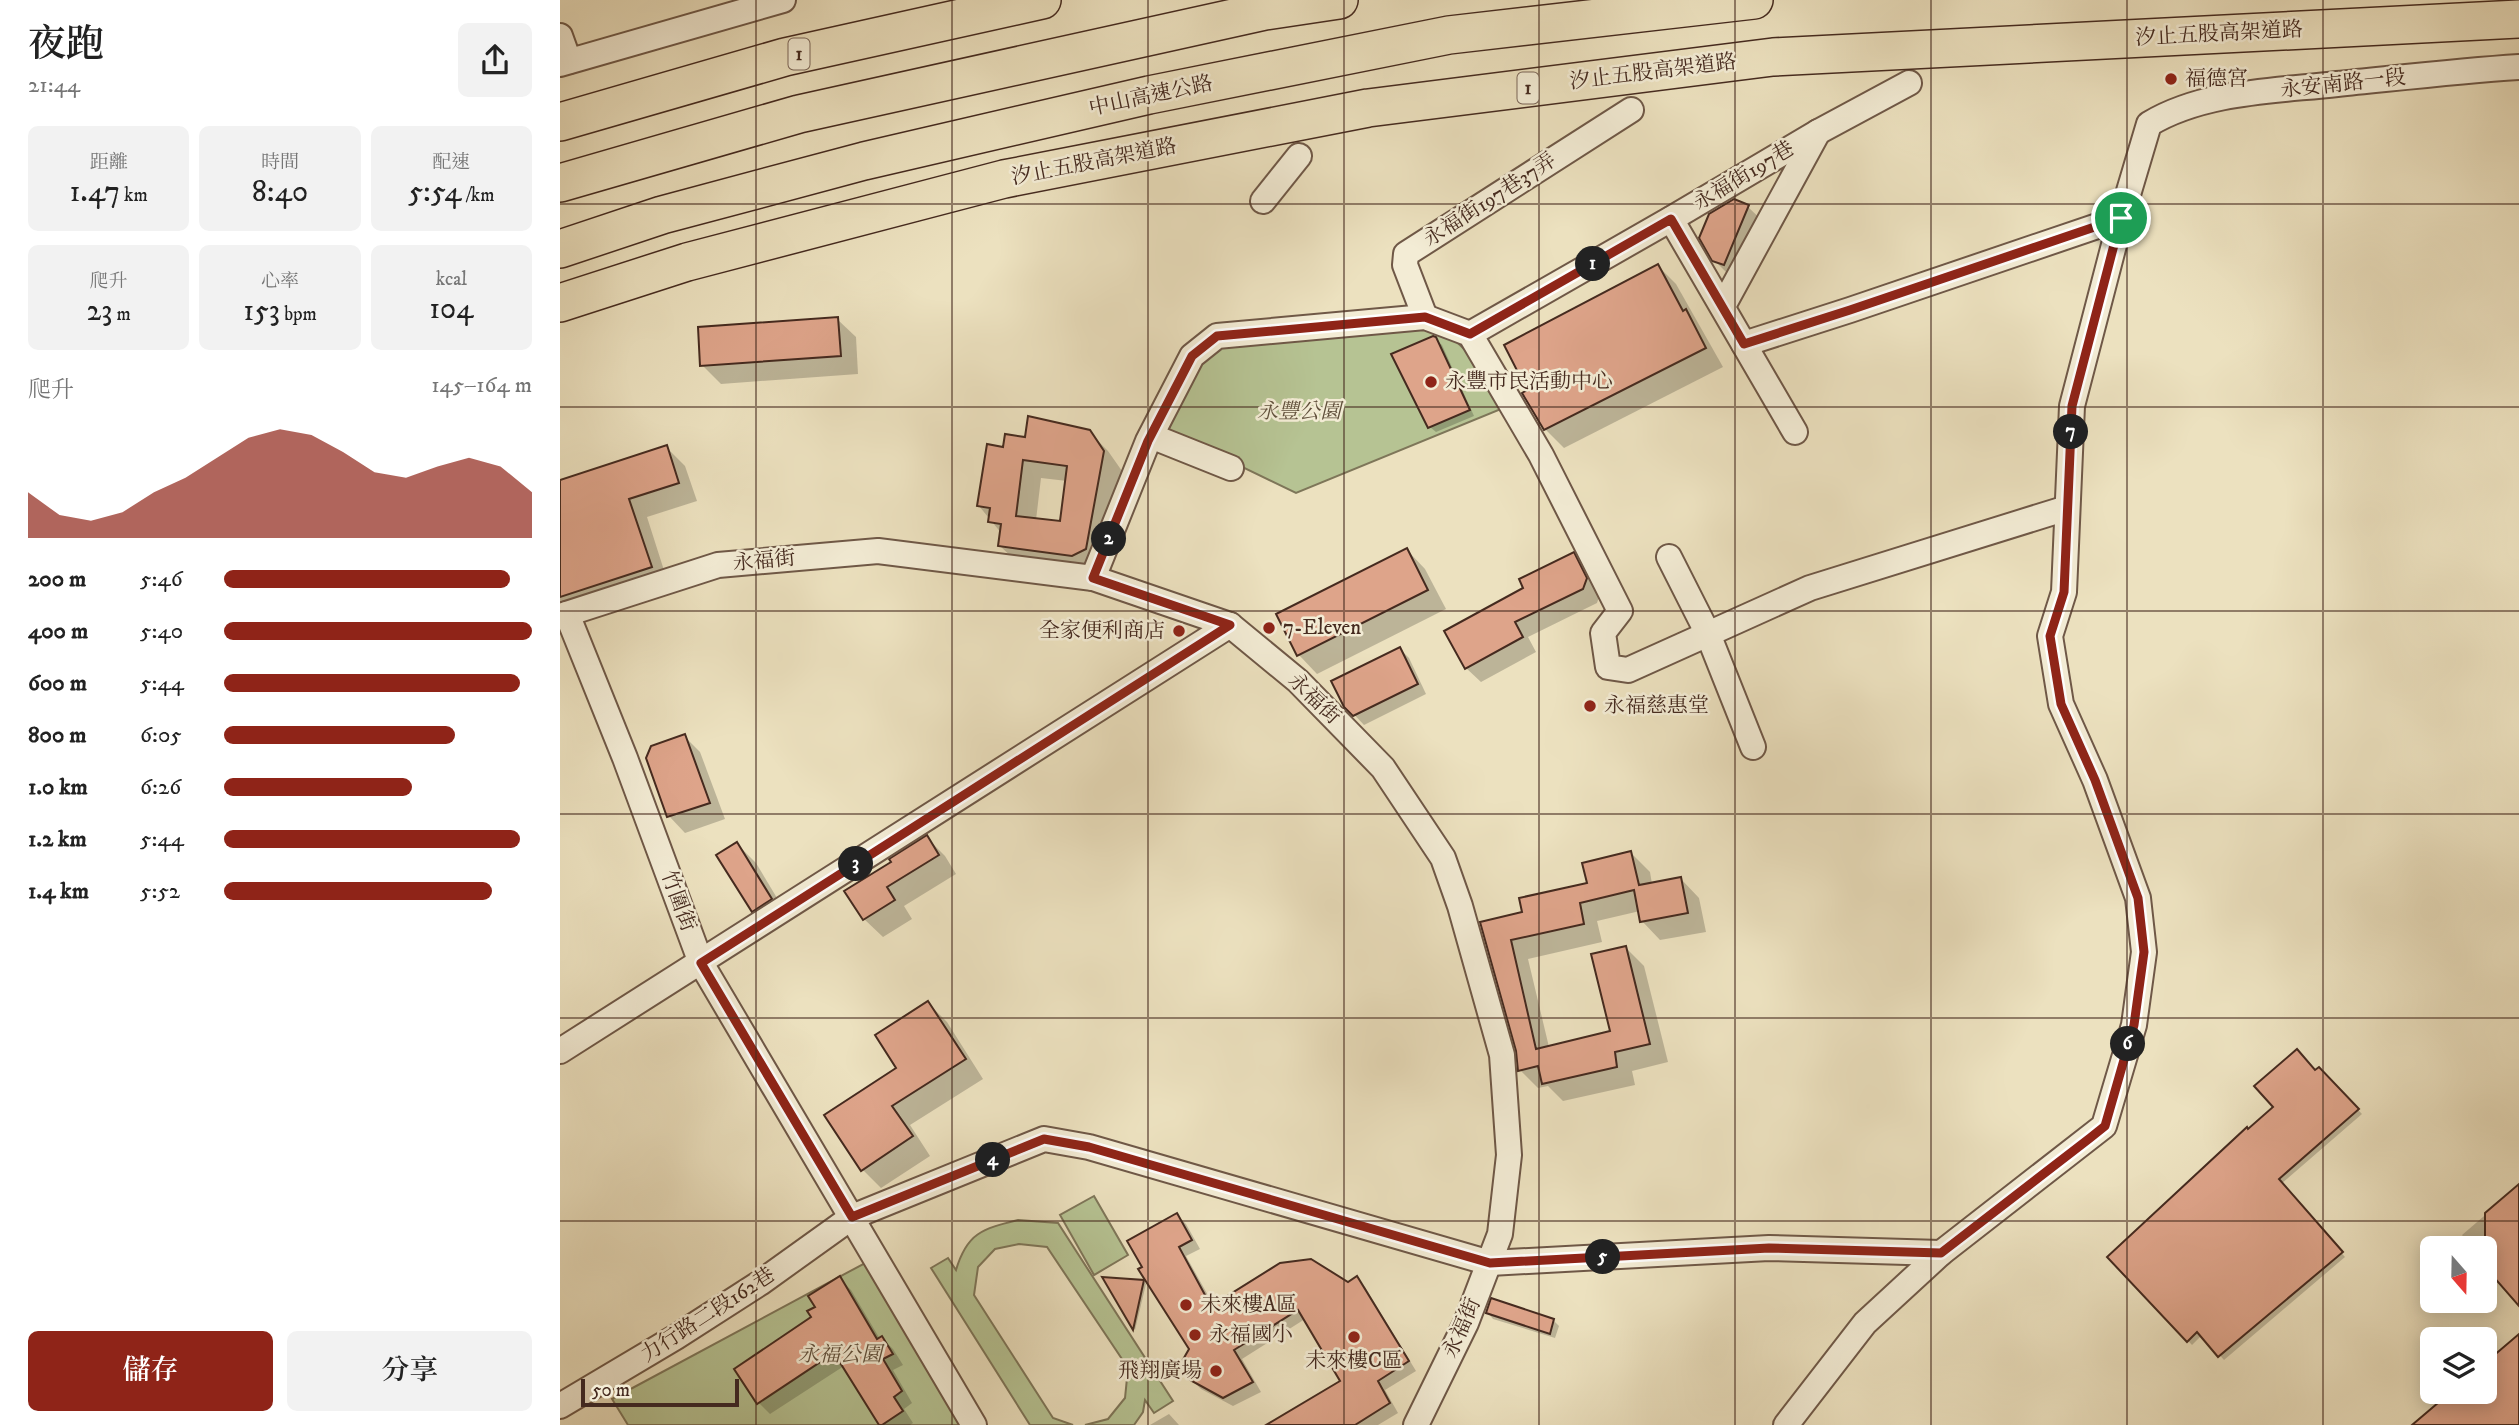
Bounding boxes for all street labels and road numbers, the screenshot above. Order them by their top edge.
street label: 汐止五股高架道路 [2134,17,2304,51]
road number: 1 [789,38,810,70]
street label: 汐止五股高架道路 [1568,49,1738,95]
street label: 永安南路一段 [2279,64,2407,104]
street label: 中山高速公路 [1087,70,1215,122]
road number: 1 [1518,72,1538,104]
street label: 汐止五股高架道路 [1009,133,1179,191]
street label: 永福街197巷 [1689,136,1799,216]
street label: 永福街197巷37弄 [1419,147,1561,253]
street label: 永福街 [731,545,797,577]
street label: 永福街 [1282,668,1346,730]
street label: 竹圍街 [655,867,701,935]
street label: 力行路二段162巷 [636,1262,780,1368]
street label: 永福街 [1437,1294,1487,1362]

